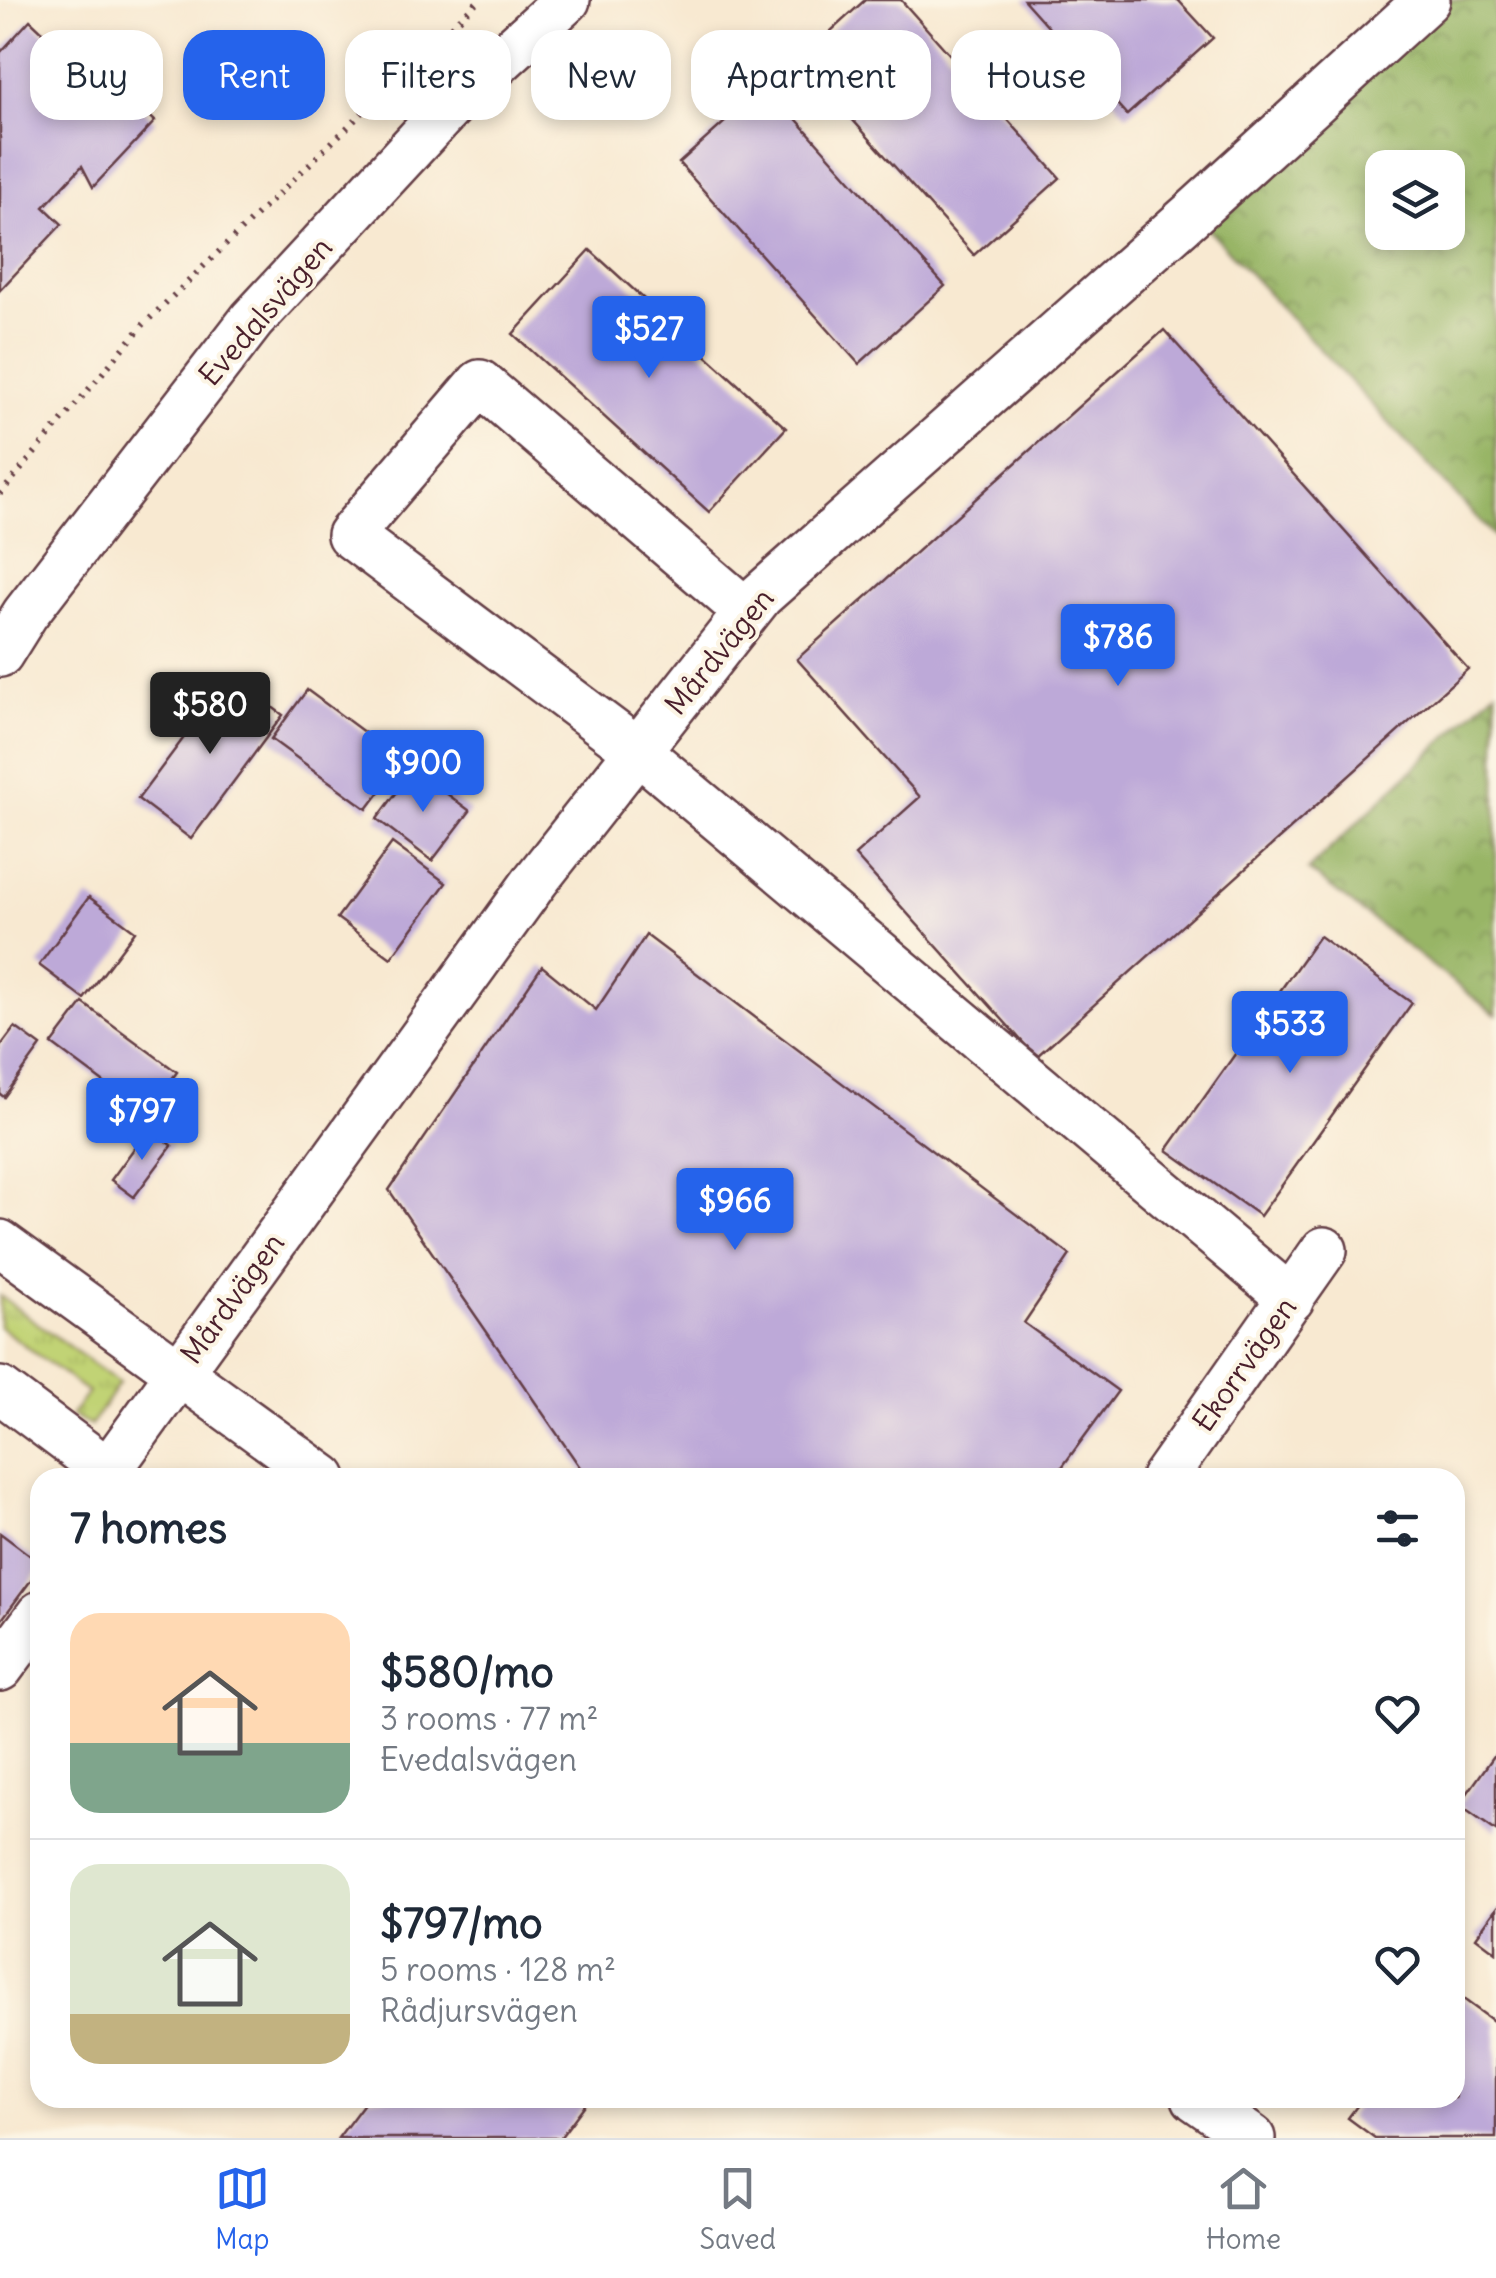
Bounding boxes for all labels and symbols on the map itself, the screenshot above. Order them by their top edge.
street label: Evedalsvägen [190,229,340,393]
pin: $527 [590,296,708,381]
street label: Mårdvägen [656,580,782,722]
pin: $786 [1059,604,1177,689]
pin: $580 [151,672,269,757]
pin: $900 [364,730,482,815]
pin: $533 [1231,991,1349,1076]
pin: $797 [83,1078,201,1163]
pin: $966 [676,1168,794,1253]
street label: Mårdvägen [172,1225,292,1371]
street label: Ekorrvägen [1184,1289,1304,1439]

